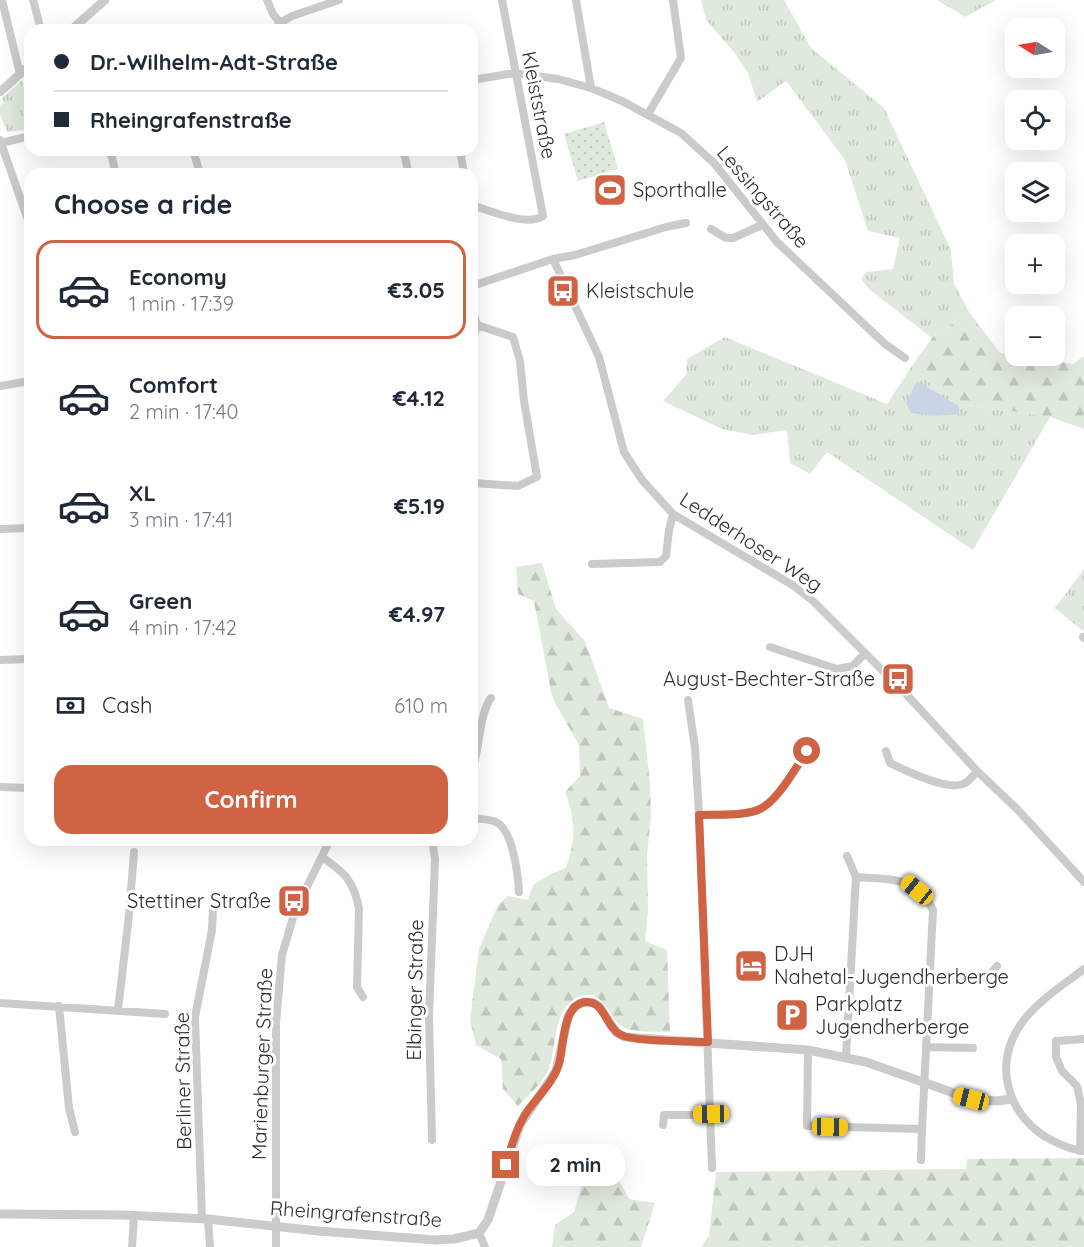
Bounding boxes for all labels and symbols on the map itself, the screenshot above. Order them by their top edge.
north arrow [1005,18,1065,78]
street label: Kleiststraße [517,49,562,161]
street label: Lessingstraße [712,140,815,253]
sports icon: Sporthalle [592,172,628,208]
place label: Sporthalle [633,177,727,202]
bus stop icon: Kleistschule [545,273,581,309]
place label: Kleistschule [586,278,694,303]
street label: Ledderhoser Weg [675,486,827,597]
bus stop icon: August-Bechter-Straße [880,661,916,697]
place label: August-Bechter-Straße [663,666,875,691]
route start [793,737,820,764]
car [897,872,937,908]
bus stop icon: Stettiner Straße [276,883,312,919]
place label: Stettiner Straße [127,888,271,913]
street label: Elbinger Straße [401,919,428,1061]
place label: DJH Nahetal-Jugendherberge [774,941,1009,989]
hotel icon: DJH Nahetal-Jugendherberge [733,948,769,984]
street label: Marienburger Straße [246,968,277,1160]
place label: Parkplatz Jugendherberge [815,991,969,1039]
parking icon: Parkplatz Jugendherberge [774,997,810,1033]
street label: Berliner Straße [169,1012,196,1150]
car [951,1086,991,1112]
car [693,1105,729,1123]
car [812,1118,848,1136]
callout: 2 min [527,1144,626,1186]
route end [492,1151,519,1178]
street label: Rheingrafenstraße [269,1195,443,1232]

